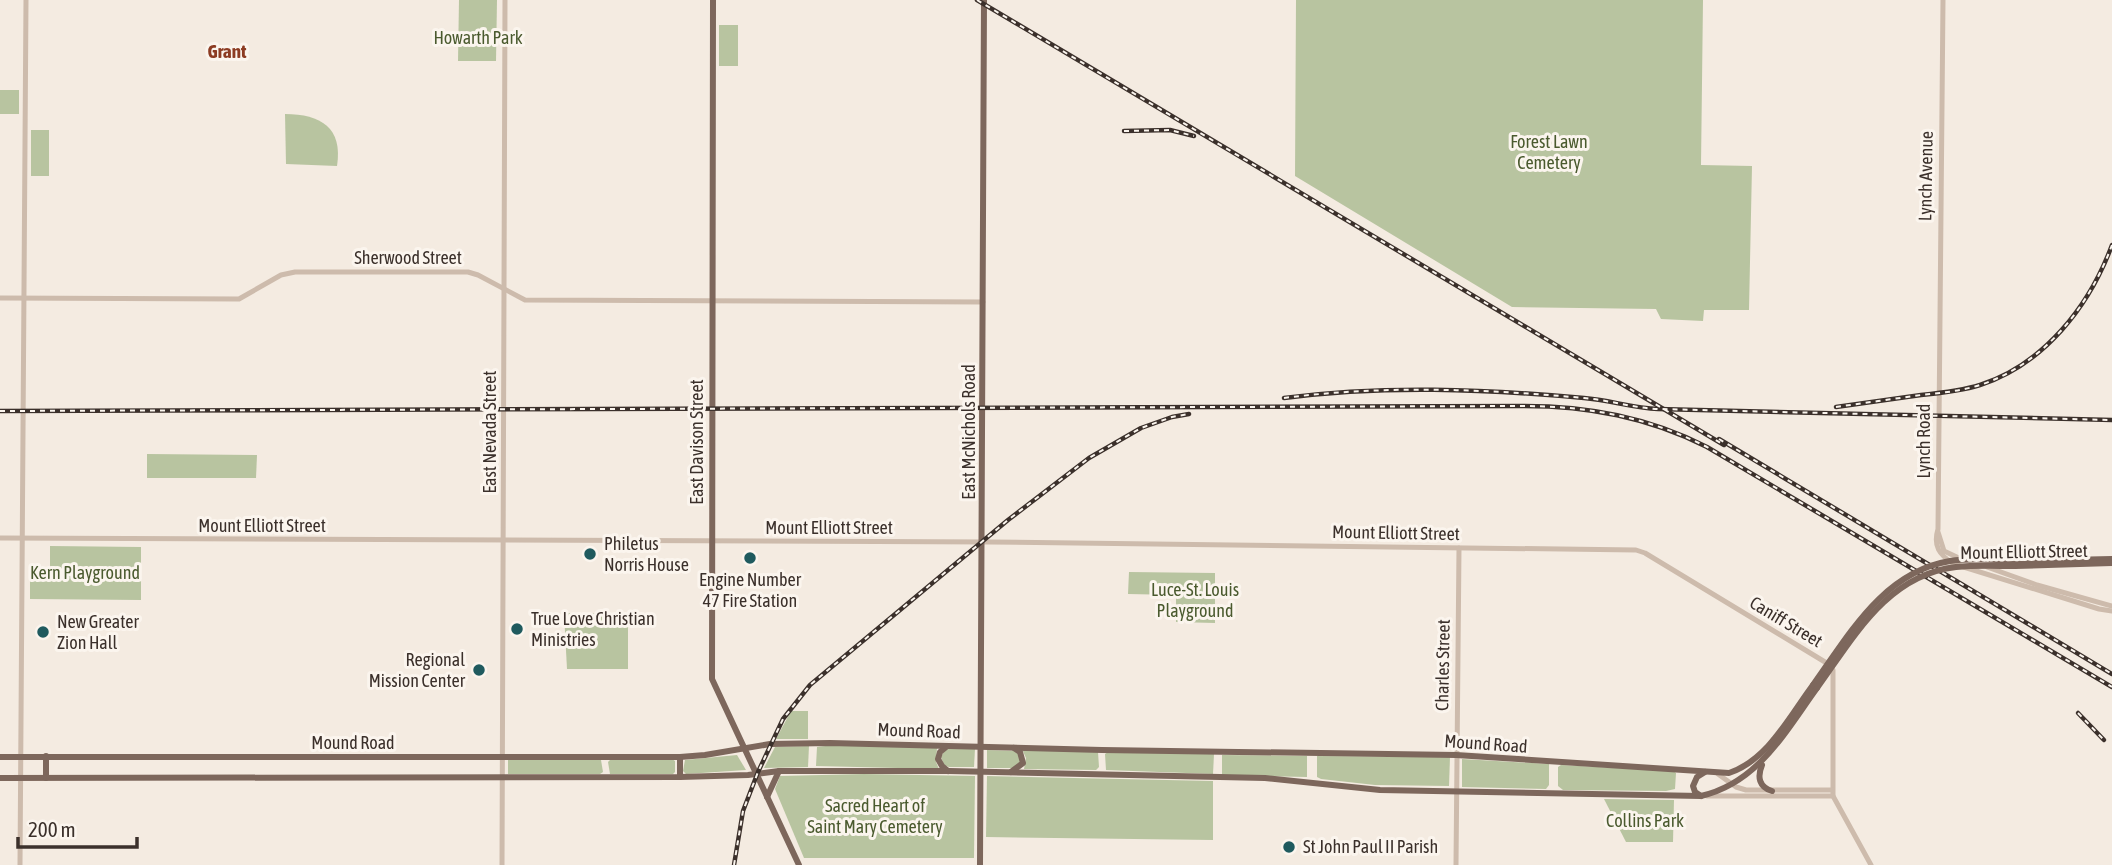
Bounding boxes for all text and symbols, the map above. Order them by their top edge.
park label: Howarth Park [433,27,523,48]
district label: Grant [208,40,247,62]
park label: Forest Lawn Cemetery [1510,131,1588,173]
street label: Lynch Avenue [1914,131,1937,221]
street label: Sherwood Street [354,247,462,268]
street label: East McNichols Road [958,364,979,500]
street label: East Nevada Street [479,370,500,494]
street label: East Davison Street [686,379,707,505]
street label: Lynch Road [1913,404,1934,478]
street label: Mount Elliott Street [198,515,326,536]
street label: Mount Elliott Street [765,517,893,538]
street label: Mount Elliott Street [1332,521,1460,544]
place label: Philetus Norris House [604,533,689,575]
street label: Mount Elliott Street [1960,540,2088,563]
marker: Philetus Norris House [582,546,598,562]
marker: Engine Number 47 Fire Station [742,550,758,566]
park label: Kern Playground [30,562,140,583]
place label: Engine Number 47 Fire Station [699,569,802,611]
park label: Luce-St. Louis Playground [1151,579,1239,621]
street label: Caniff Street [1746,592,1826,651]
place label: True Love Christian Ministries [531,608,655,650]
place label: New Greater Zion Hall [57,611,139,653]
street label: Charles Street [1431,619,1454,711]
marker: True Love Christian Ministries [509,621,525,637]
marker: New Greater Zion Hall [35,624,51,640]
place label: Regional Mission Center [369,649,466,691]
marker: Regional Mission Center [471,662,487,678]
street label: Mound Road [877,719,961,742]
street label: Mound Road [1444,730,1528,757]
street label: Mound Road [311,732,395,753]
park label: Sacred Heart of Saint Mary Cemetery [807,795,943,837]
scale bar [18,806,136,850]
park label: Collins Park [1606,810,1684,831]
text: 200 m [28,817,76,841]
place label: St John Paul II Parish [1303,836,1438,857]
marker: St John Paul II Parish [1281,839,1297,855]

